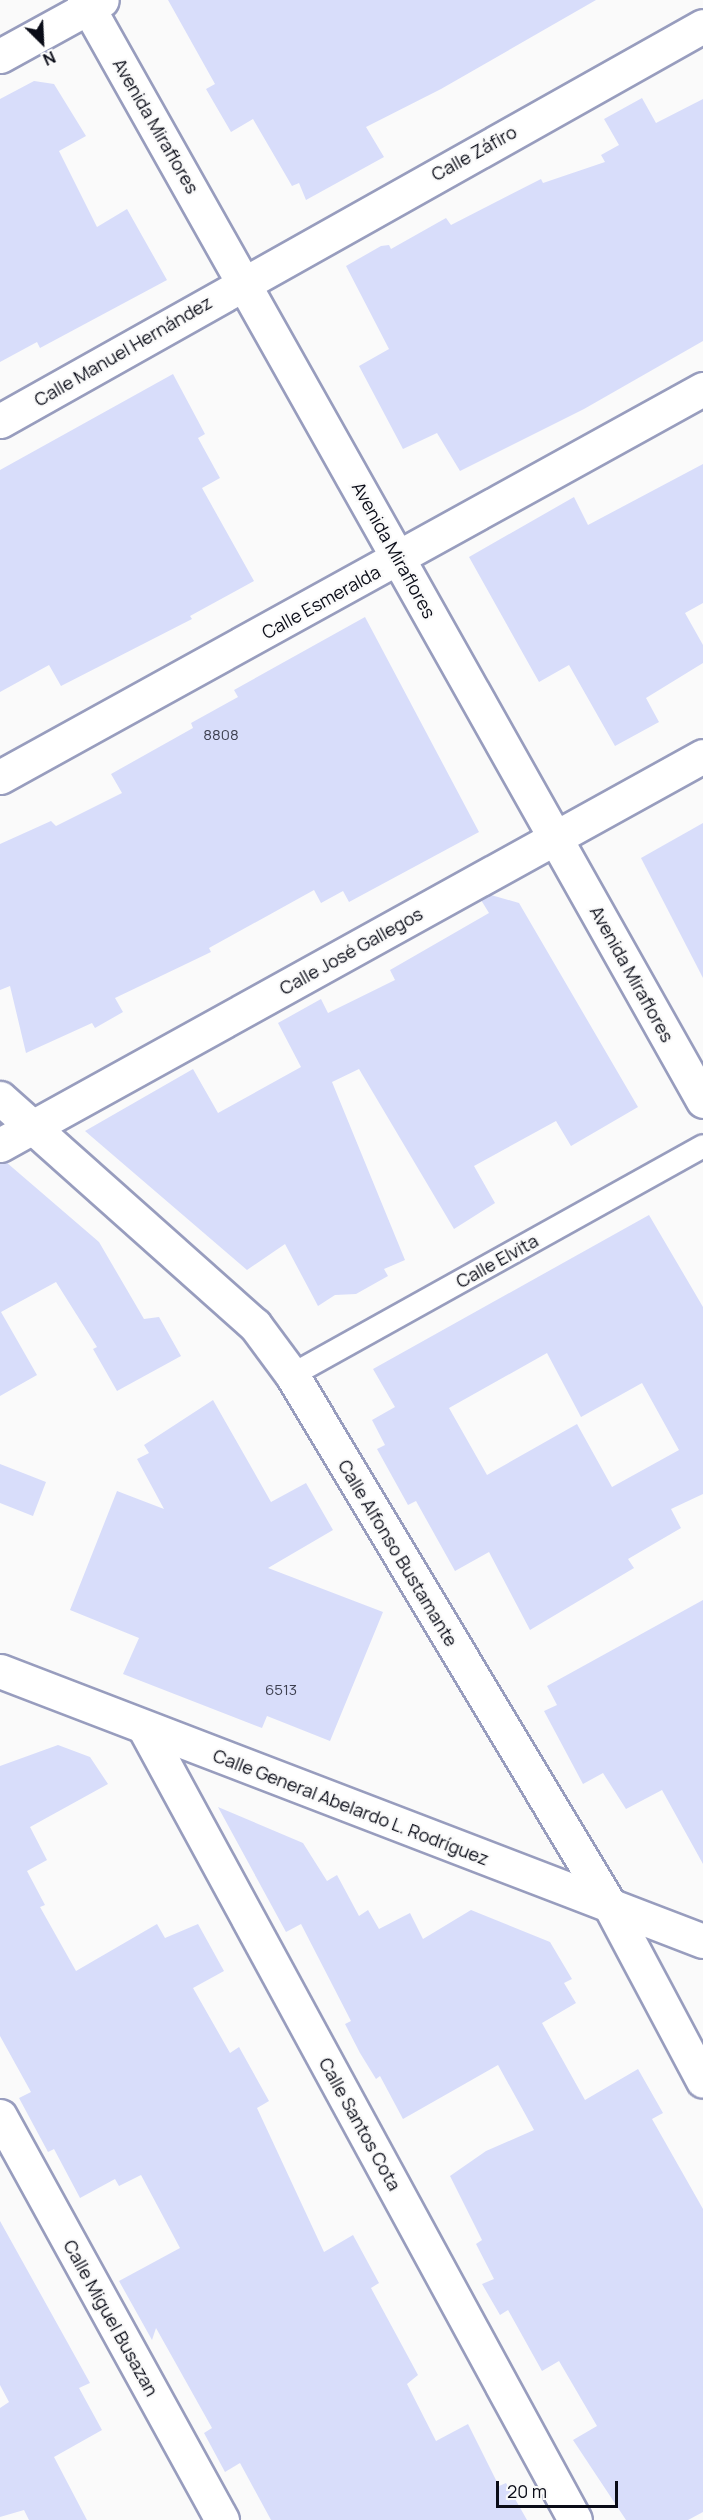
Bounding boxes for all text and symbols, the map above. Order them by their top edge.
north arrow [12,12,72,72]
text: N [40,46,59,71]
street label: Avenida Miraflores [109,55,203,197]
street label: Calle Záfiro [428,121,520,185]
street label: Calle Manuel Hernández [30,291,216,411]
street label: Avenida Miraflores [348,478,440,622]
street label: Calle Esmeralda [258,561,384,643]
house number: 8808 [203,726,239,744]
street label: Avenida Miraflores [586,902,678,1046]
street label: Calle José Gallegos [276,903,426,999]
street label: Calle Elvita [452,1230,542,1292]
street label: Calle Alfonso Bustamante [334,1456,462,1650]
house number: 6513 [265,1681,297,1699]
street label: Calle General Abelardo L. Rodríguez [210,1744,492,1870]
street label: Calle Santos Cota [315,2054,405,2194]
street label: Calle Miguel Busazan [59,2236,163,2400]
scale bar [499,2469,620,2507]
text: 20 m [507,2479,547,2503]

